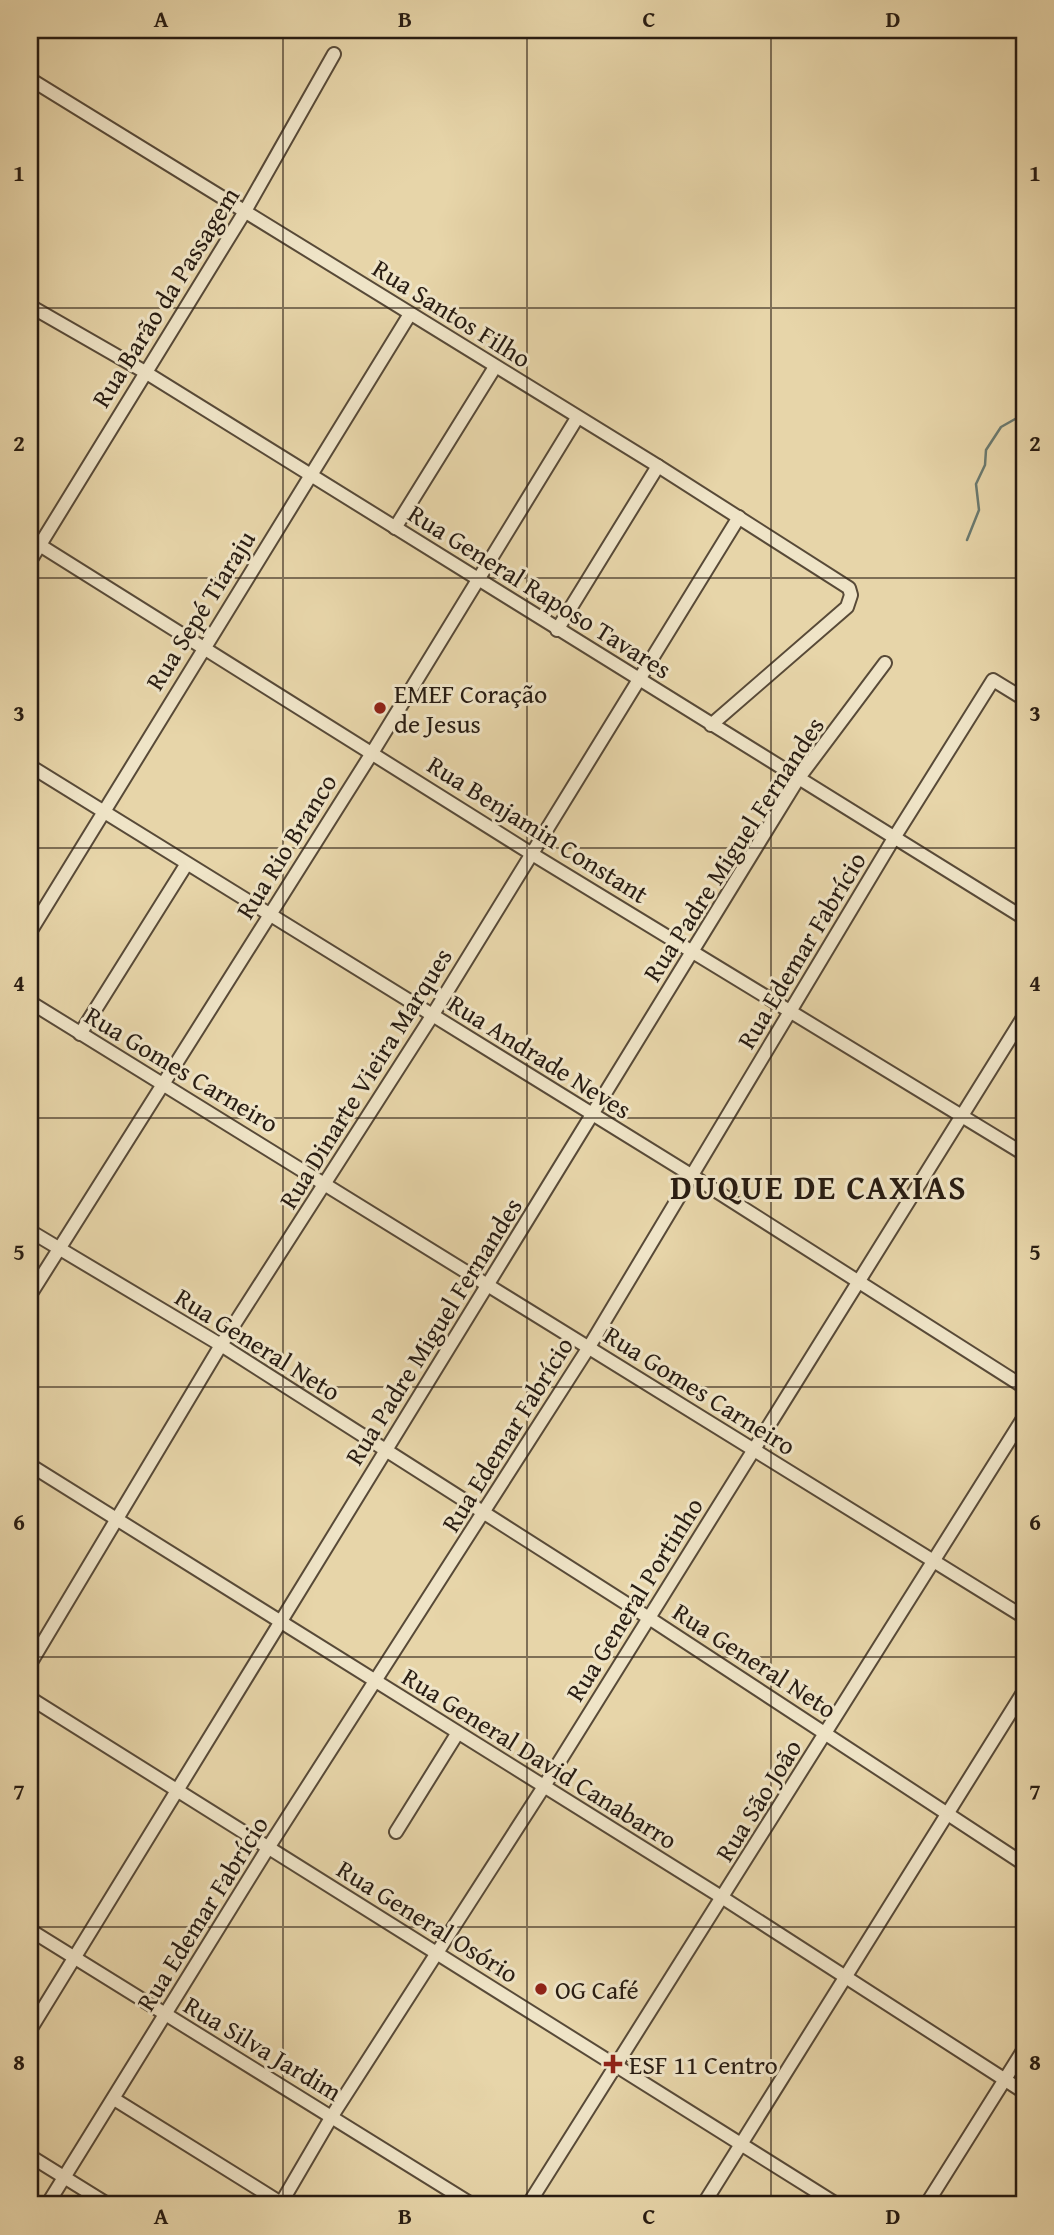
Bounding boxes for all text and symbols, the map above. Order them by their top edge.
text: A [154,2,169,35]
text: B [398,2,412,35]
text: C [642,2,656,35]
text: D [886,2,901,35]
text: 1 [13,156,25,189]
text: 1 [1029,156,1041,189]
street label: Rua Barão da Passagem [81,179,249,415]
street label: Rua Santos Filho [365,249,539,377]
text: 2 [13,426,25,459]
text: 2 [1029,426,1041,459]
street label: Rua General Raposo Tavares [401,494,679,688]
street label: Rua Sepé Tiaraju [135,523,265,697]
place label: EMEF Coração de Jesus [394,674,547,743]
text: 3 [13,696,25,729]
text: 3 [1029,696,1041,729]
marker: EMEF Coração de Jesus [372,700,388,716]
street label: Rua Padre Miguel Fernandes [633,709,833,989]
street label: Rua Benjamin Constant [420,745,656,913]
street label: Rua Rio Branco [226,766,346,926]
street label: Rua Edemar Fabrício [727,844,875,1056]
street label: Rua Dinarte Vieira Marques [269,940,461,1216]
text: 4 [13,966,25,999]
text: 4 [1029,966,1041,999]
street label: Rua Andrade Neves [441,984,639,1128]
street label: Rua Gomes Carneiro [78,996,286,1142]
district label: DUQUE DE CAXIAS [670,1163,968,1211]
street label: Rua Padre Miguel Fernandes [335,1190,531,1472]
text: 5 [13,1235,25,1268]
text: 5 [1029,1235,1041,1268]
street label: Rua General Neto [168,1277,348,1411]
street label: Rua Gomes Carneiro [596,1315,804,1465]
street label: Rua Edemar Fabrício [431,1329,583,1539]
street label: Rua General Portinho [555,1489,713,1709]
text: 6 [13,1505,25,1538]
text: 6 [1029,1505,1041,1538]
street label: Rua General Neto [665,1592,845,1728]
street label: Rua General David Canabarro [395,1657,685,1859]
street label: Rua São João [705,1731,811,1869]
text: 7 [13,1775,25,1808]
text: 7 [1029,1775,1041,1808]
street label: Rua Edemar Fabrício [126,1808,278,2018]
street label: Rua General Osório [330,1849,526,1993]
place label: OG Café [555,1970,639,2009]
marker: OG Café [533,1981,549,1997]
street label: Rua Silva Jardim [177,1985,349,2111]
text: 8 [13,2045,25,2078]
place label: ESF 11 Centro [629,2045,778,2084]
text: 8 [1029,2045,1041,2078]
marker: ESF 11 Centro [603,2054,623,2074]
text: A [154,2199,169,2232]
text: B [398,2199,412,2232]
text: C [642,2199,656,2232]
text: D [886,2199,901,2232]

